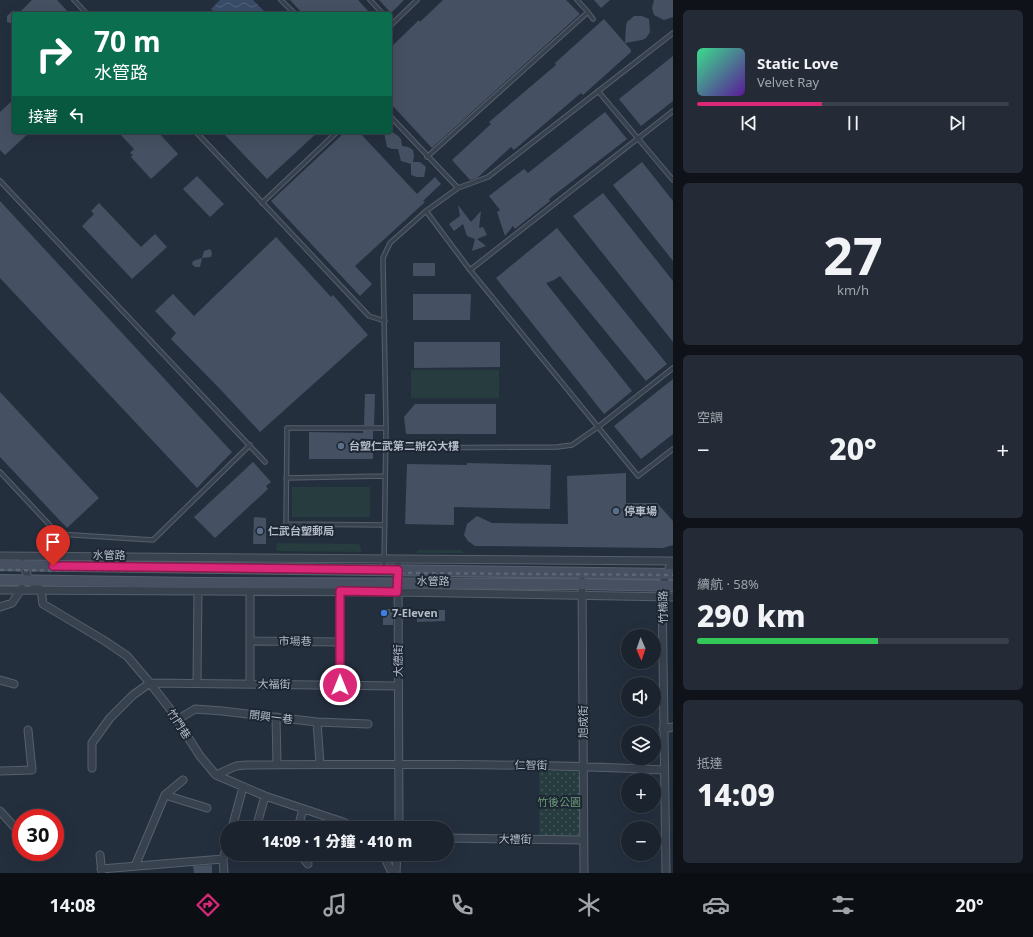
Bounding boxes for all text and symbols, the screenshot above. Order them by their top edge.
text: 70 m [94,22,161,60]
icon: right [28,28,80,80]
text: Static Love [757,53,838,73]
text: 水管路 [94,60,148,84]
text: Velvet Ray [757,73,819,91]
icon: left [66,104,88,126]
text: 接著 [28,106,58,126]
icon: previous [738,112,760,134]
icon: pause [842,112,864,134]
icon: next [946,112,968,134]
text: 27 [823,219,883,290]
text: km/h [837,281,869,299]
text: 空調 [697,408,723,426]
text: 20° [829,428,877,469]
text: − [697,434,710,464]
text: + [996,434,1009,464]
place label: 台塑仁武第二辦公大樓 [349,438,459,453]
marker: 台塑仁武第二辦公大樓 [336,441,346,451]
place label: 停車場 [624,503,657,518]
marker: 停車場 [611,506,621,516]
place label: 仁武台塑郵局 [268,523,334,538]
pin [36,525,70,566]
marker: 仁武台塑郵局 [255,526,265,536]
icon: arrive [42,531,64,553]
street label: 水管路 [92,547,126,562]
street label: 水管路 [416,573,450,588]
text: 續航 · 58% [697,575,759,593]
street label: 竹楠路 [655,590,670,624]
text: 290 km [697,595,806,636]
place label: 7-Eleven [392,605,438,620]
marker: 7-Eleven [379,608,389,618]
north arrow [621,629,661,669]
map controls [621,629,661,861]
street label: 市場巷 [278,633,312,648]
street label: 大德街 [390,645,405,678]
position arrow [319,664,361,706]
street label: 大福街 [257,676,291,691]
button: sound [621,677,661,717]
street label: 竹門巷 [164,706,195,742]
street label: 閤興一巷 [248,706,294,727]
street label: 旭成街 [575,706,590,739]
button: layers [621,725,661,765]
text: 抵達 [697,754,723,772]
street label: 仁智街 [514,757,548,772]
button: + [621,773,661,813]
text: 14:09 [697,774,775,815]
park label: 竹後公園 [537,794,581,809]
speed limit sign: 30 [12,809,64,861]
button: − [621,821,661,861]
text: 14:09 · 1 分鐘 · 410 m [262,831,412,851]
street label: 大禮街 [498,831,532,846]
icon: directions [194,891,222,919]
icon: music [321,891,349,919]
icon: phone [448,891,476,919]
icon: climate [575,891,603,919]
icon: car [702,891,730,919]
icon: filters [829,891,857,919]
text: 14:08 [49,893,96,917]
text: 20° [955,893,984,917]

